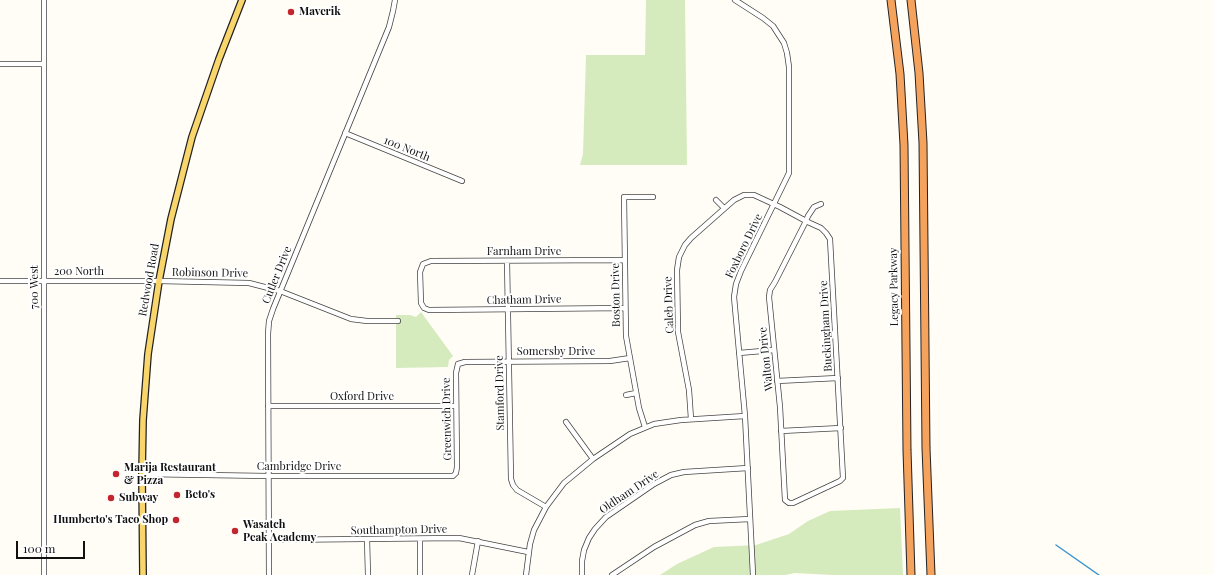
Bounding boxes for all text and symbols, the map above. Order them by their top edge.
place label: Maverik [299,5,341,19]
marker: Maverik [286,7,296,17]
street label: 100 North [382,134,432,164]
street label: Foxboro Drive [723,212,765,280]
street label: Redwood Road [136,243,162,317]
street label: Cutler Drive [259,244,295,306]
street label: Farnham Drive [487,245,561,259]
street label: Legacy Parkway [887,248,901,326]
street label: Boston Drive [609,263,623,327]
street label: 700 West [28,265,42,309]
street label: 200 North [54,265,104,279]
street label: Robinson Drive [172,266,248,280]
street label: Caleb Drive [661,276,677,334]
street label: Buckingham Drive [817,280,835,372]
street label: Chatham Drive [487,293,561,307]
street label: Walton Drive [756,326,776,392]
street label: Somersby Drive [517,345,595,359]
street label: Stamford Drive [493,355,507,431]
street label: Greenwich Drive [440,377,454,461]
street label: Oxford Drive [330,390,394,404]
street label: Cambridge Drive [257,460,341,474]
place label: Marija Restaurant & Pizza [124,461,216,487]
street label: Oldham Drive [597,467,661,517]
marker: Marija Restaurant & Pizza [111,469,121,479]
place label: Beto's [185,488,215,502]
marker: Beto's [172,490,182,500]
place label: Subway [119,491,158,505]
marker: Subway [106,493,116,503]
place label: Humberto's Taco Shop [53,513,168,527]
marker: Humberto's Taco Shop [171,515,181,525]
place label: Wasatch Peak Academy [243,518,316,544]
street label: Southampton Drive [351,523,447,537]
marker: Wasatch Peak Academy [230,526,240,536]
scale bar [18,533,87,559]
text: 100 m [23,540,55,556]

